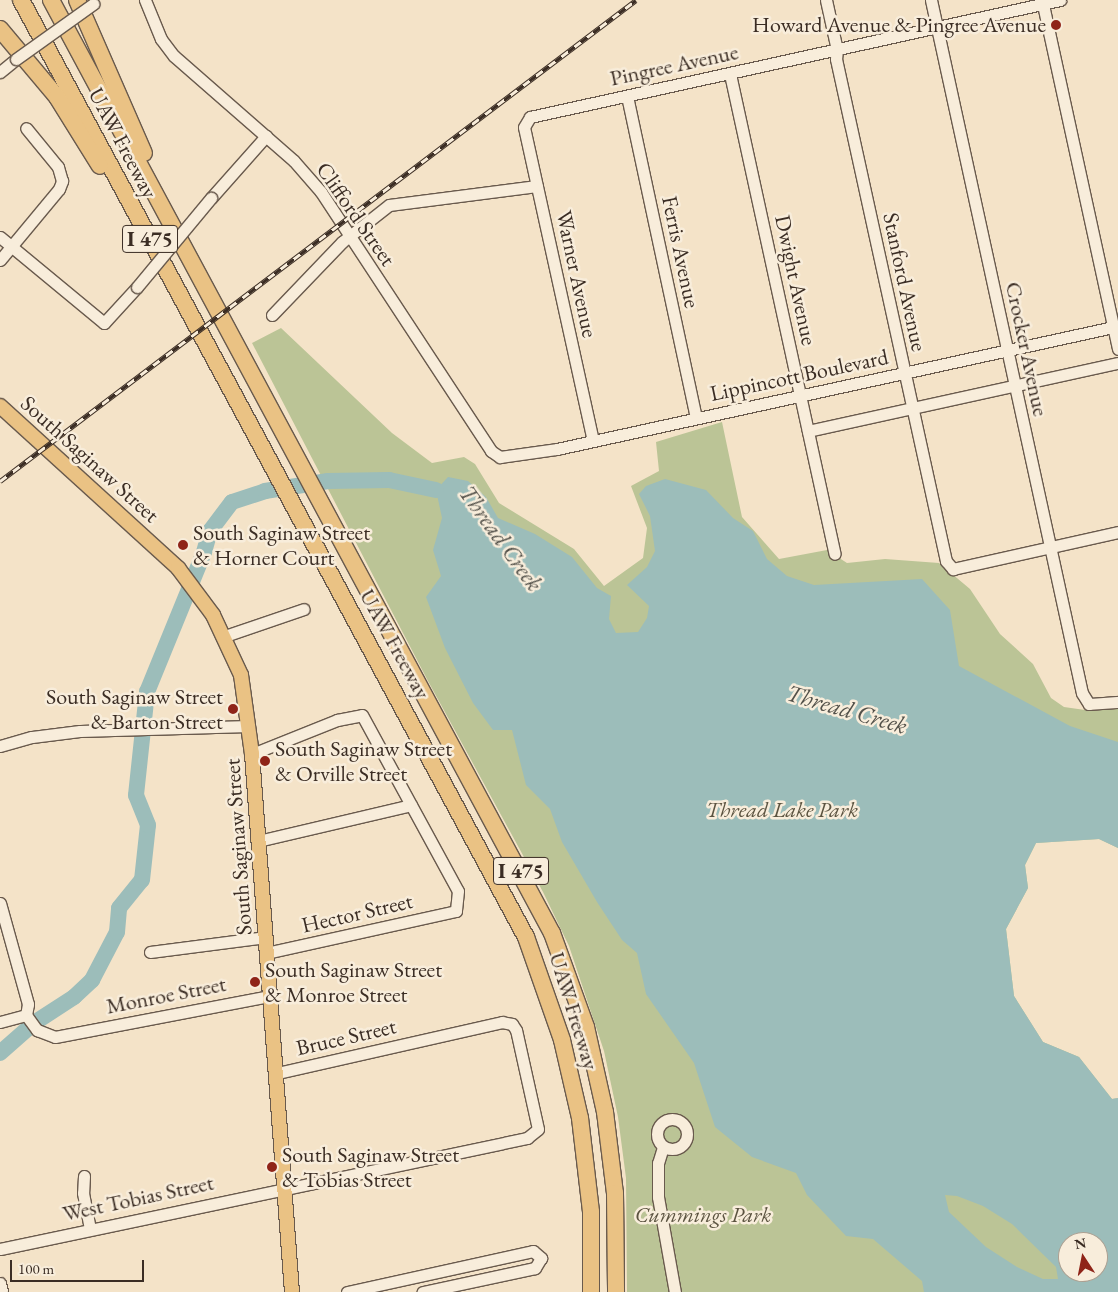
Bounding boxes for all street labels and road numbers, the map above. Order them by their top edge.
street label: Pingree Avenue [607,39,741,91]
street label: UAW Freeway [83,83,163,203]
street label: Clifford Street [311,157,401,271]
street label: Ferris Avenue [656,194,706,310]
street label: Warner Avenue [551,208,603,340]
street label: Stanford Avenue [877,210,933,354]
street label: Dwight Avenue [769,213,823,347]
road number: I 475 [121,220,179,258]
street label: Crocker Avenue [1000,279,1054,419]
street label: Lippincott Boulevard [707,343,891,407]
street label: South Saginaw Street [15,390,165,528]
street label: UAW Freeway [354,585,436,703]
street label: South Saginaw Street [219,758,257,936]
road number: I 475 [492,852,550,889]
street label: Hector Street [299,887,415,939]
street label: UAW Freeway [544,949,604,1073]
street label: Monroe Street [104,970,228,1020]
street label: Bruce Street [293,1013,399,1061]
street label: West Tobias Street [60,1169,216,1227]

